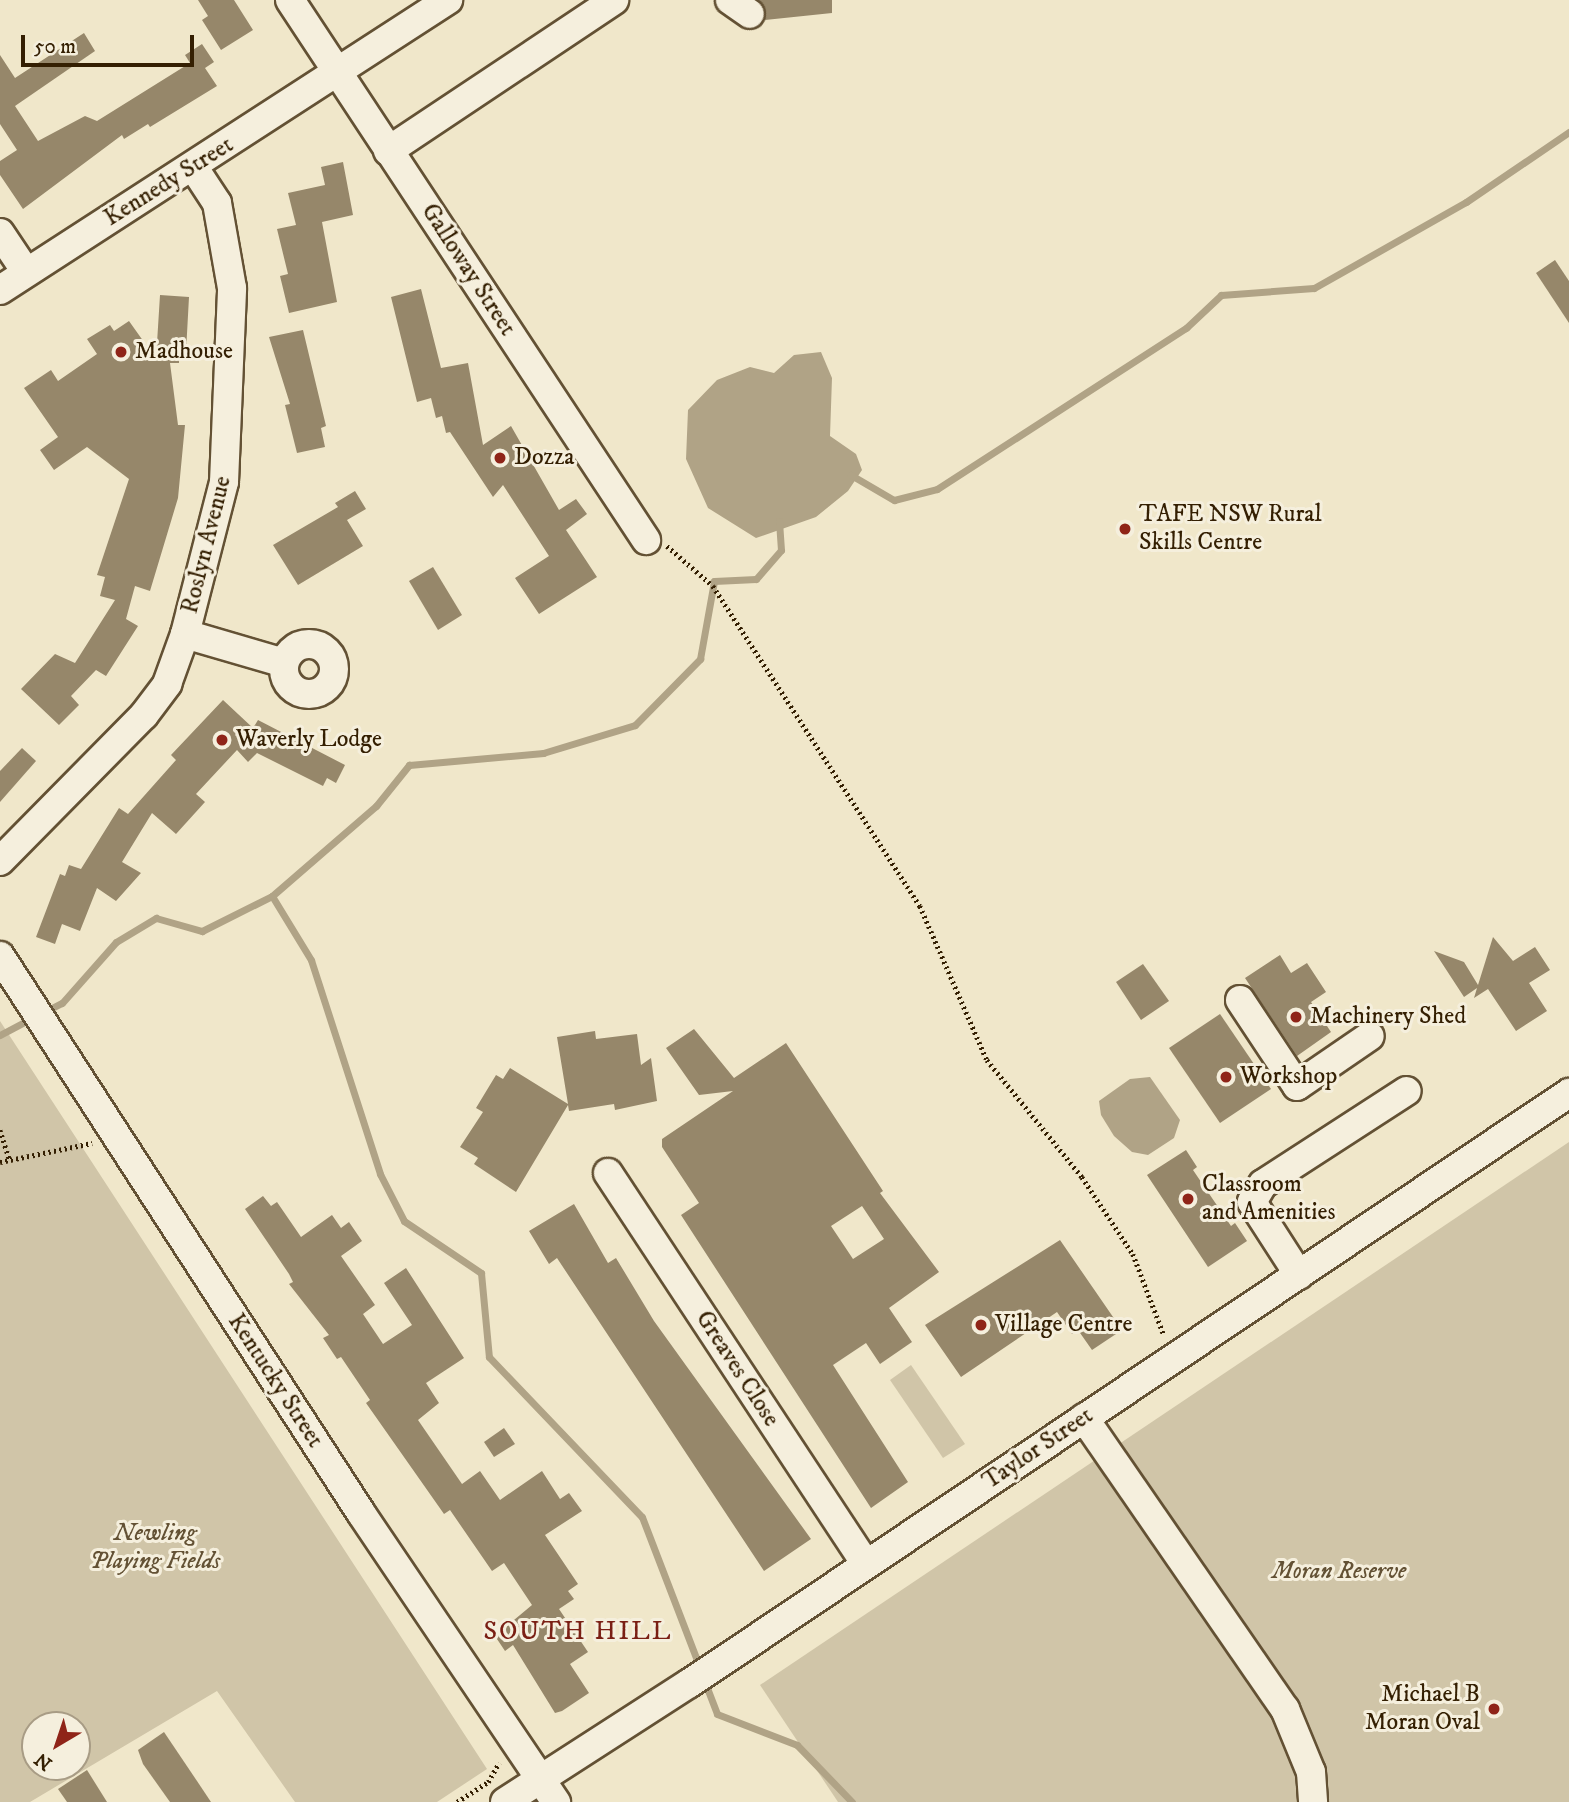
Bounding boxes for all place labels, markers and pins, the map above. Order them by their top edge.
place label: Madhouse [135,338,233,366]
marker: Madhouse [113,344,129,360]
place label: Dozza [514,444,575,472]
marker: Dozza [492,450,508,466]
place label: TAFE NSW Rural Skills Centre [1139,501,1322,557]
marker: TAFE NSW Rural Skills Centre [1117,521,1133,537]
place label: Waverly Lodge [236,726,382,754]
marker: Waverly Lodge [214,732,230,748]
place label: Machinery Shed [1310,1003,1466,1031]
marker: Machinery Shed [1288,1009,1304,1025]
place label: Workshop [1240,1063,1337,1091]
marker: Workshop [1218,1069,1234,1085]
place label: Classroom and Amenities [1202,1171,1335,1227]
marker: Classroom and Amenities [1180,1191,1196,1207]
place label: Village Centre [995,1311,1132,1339]
marker: Village Centre [973,1317,989,1333]
place label: Michael B Moran Oval [1365,1681,1480,1737]
marker: Michael B Moran Oval [1486,1701,1502,1717]

